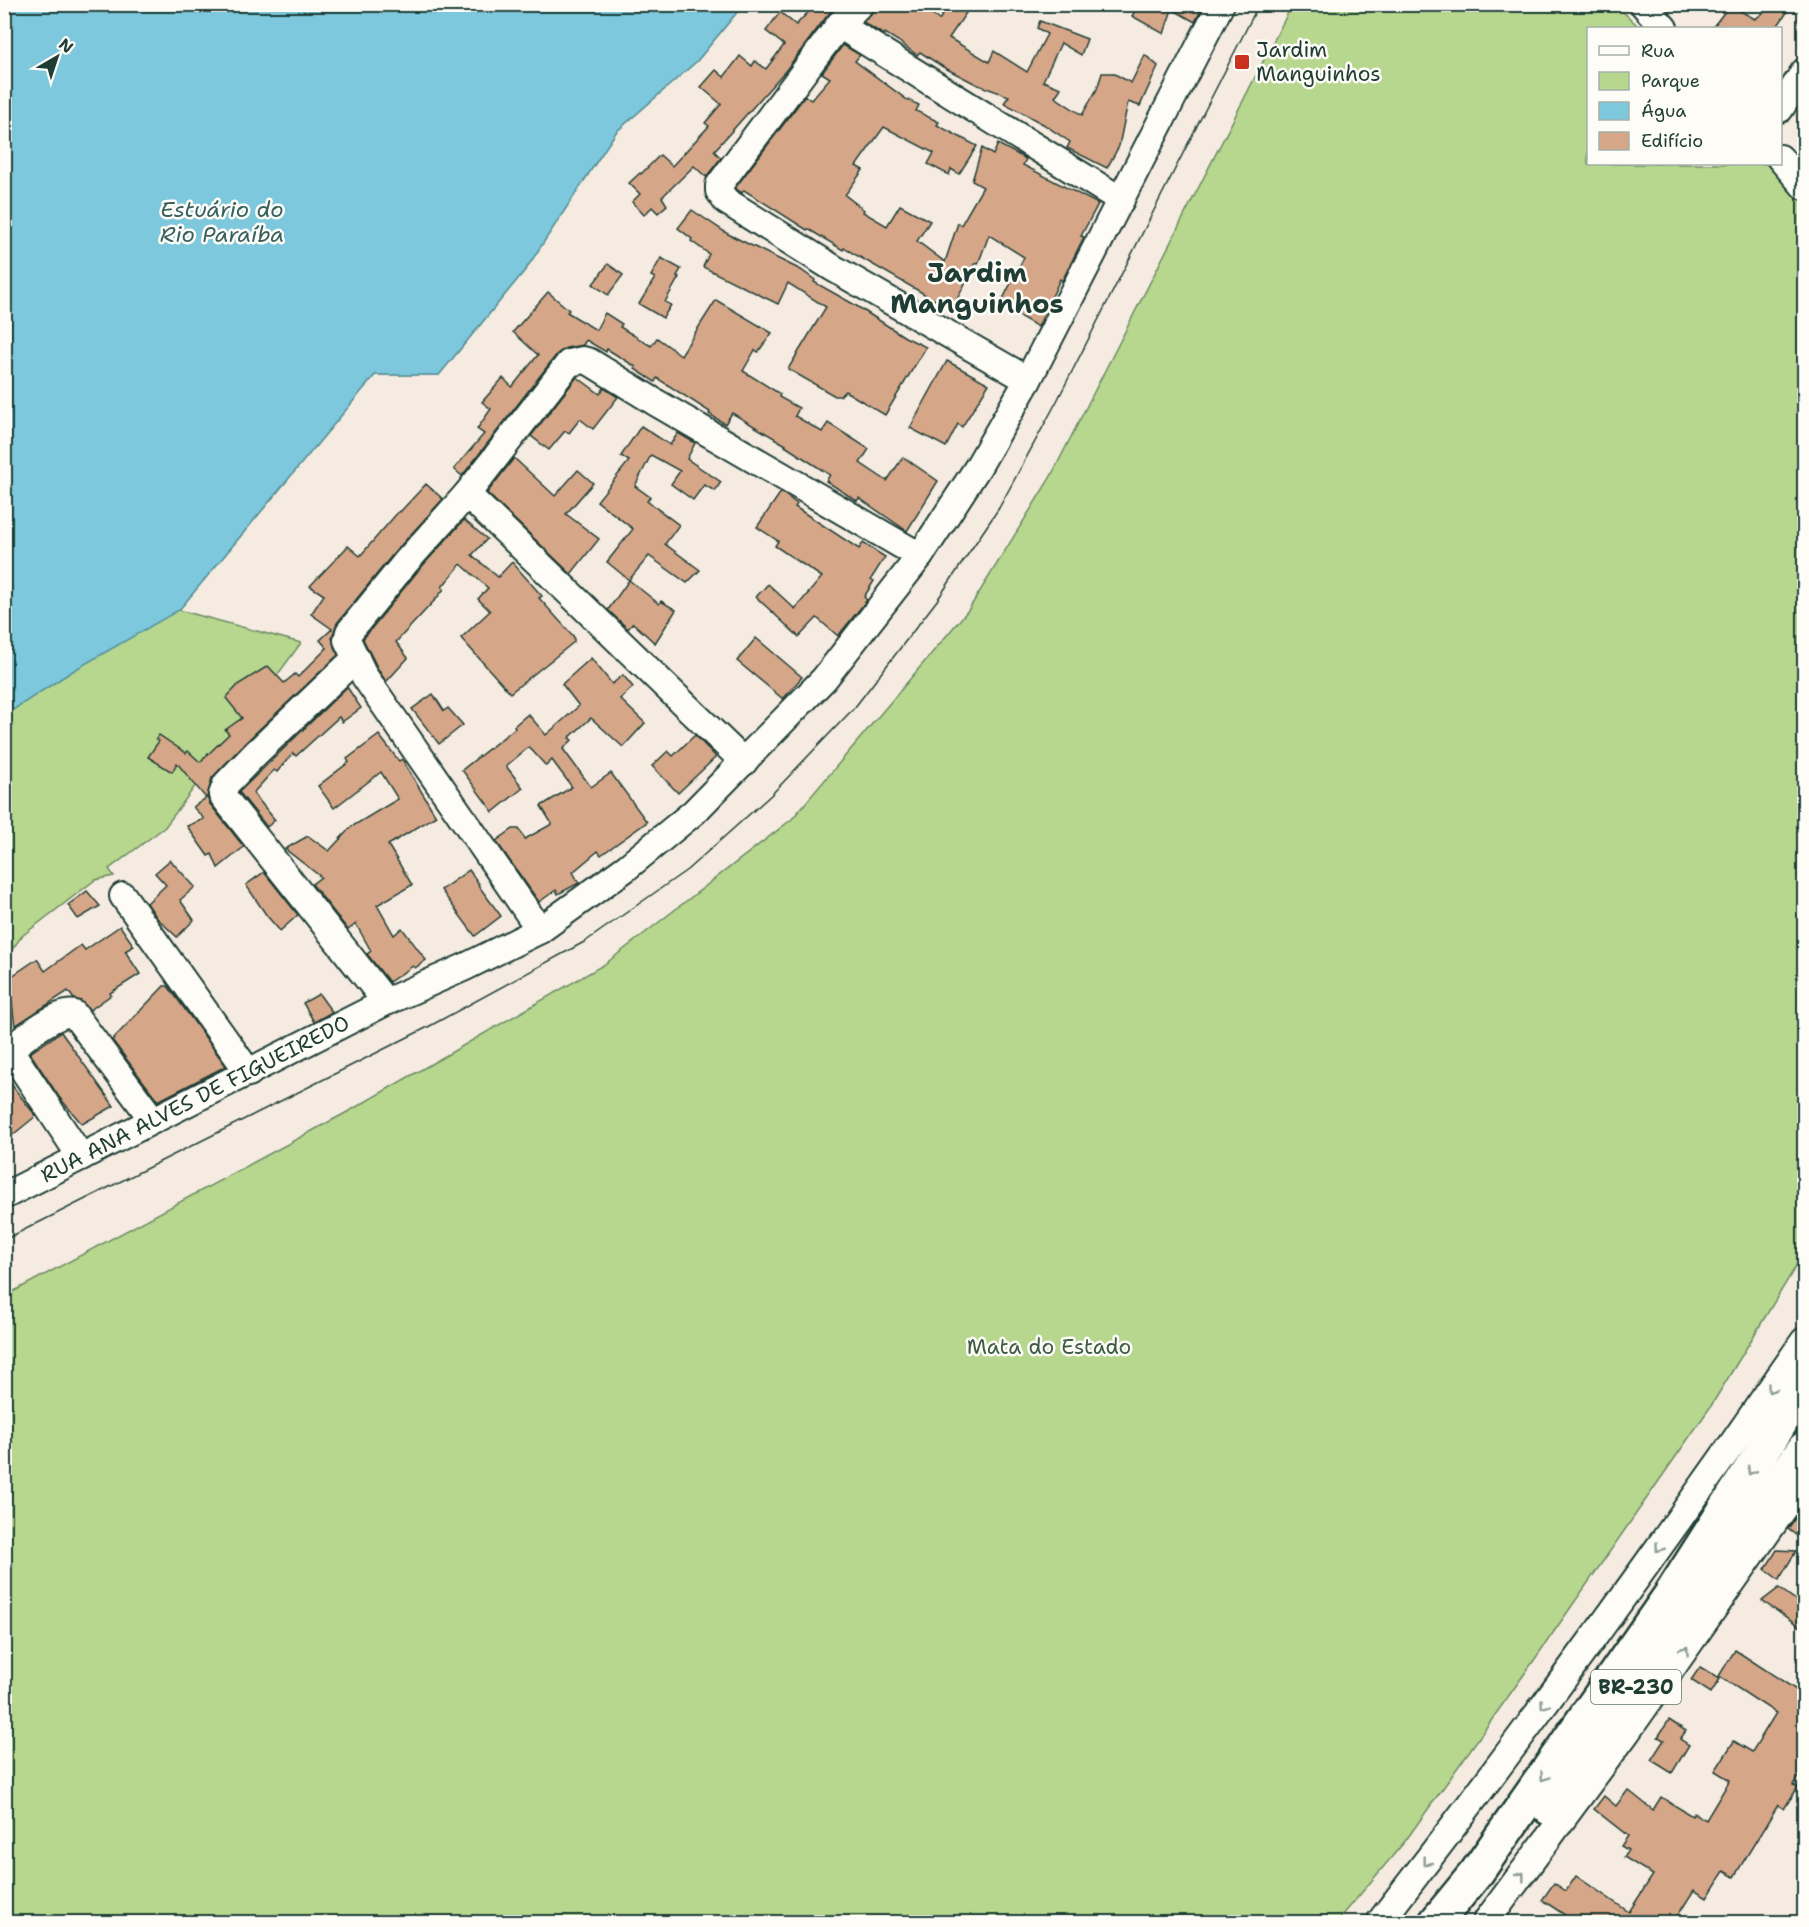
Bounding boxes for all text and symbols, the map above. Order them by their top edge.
north arrow [27,27,87,87]
legend [1587,27,1782,165]
text: N [55,34,78,58]
place label: Jardim Manguinhos [1256,36,1381,88]
text: Rua [1641,39,1674,63]
marker: Jardim Manguinhos [1233,53,1251,71]
text: Parque [1641,69,1700,93]
text: Água [1641,99,1686,123]
text: Edifício [1641,129,1703,153]
water label: Estuário do Rio Paraíba [160,195,284,249]
district label: Jardim Manguinhos [890,254,1064,322]
street label: RUA ANA ALVES DE FIGUEIREDO [36,1009,354,1189]
park label: Mata do Estado [967,1333,1131,1361]
one-way arrow [1767,1382,1778,1393]
one-way arrow [1746,1465,1758,1475]
one-way arrow [1655,1541,1666,1552]
one-way arrow [1678,1646,1689,1657]
road number: BR-230 [1591,1670,1681,1704]
one-way arrow [1540,1699,1551,1710]
one-way arrow [1540,1771,1551,1782]
one-way arrow [1423,1855,1434,1866]
one-way arrow [1513,1871,1524,1882]

